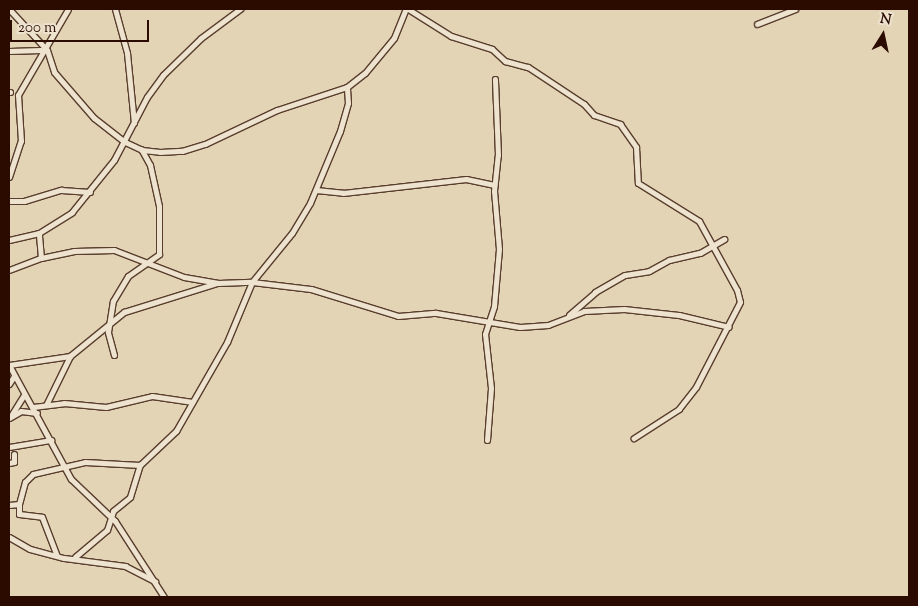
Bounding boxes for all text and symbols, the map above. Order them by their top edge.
text: N [878,9,893,31]
scale bar [12,10,151,42]
north arrow [858,10,908,60]
text: 200 m [18,18,57,39]

